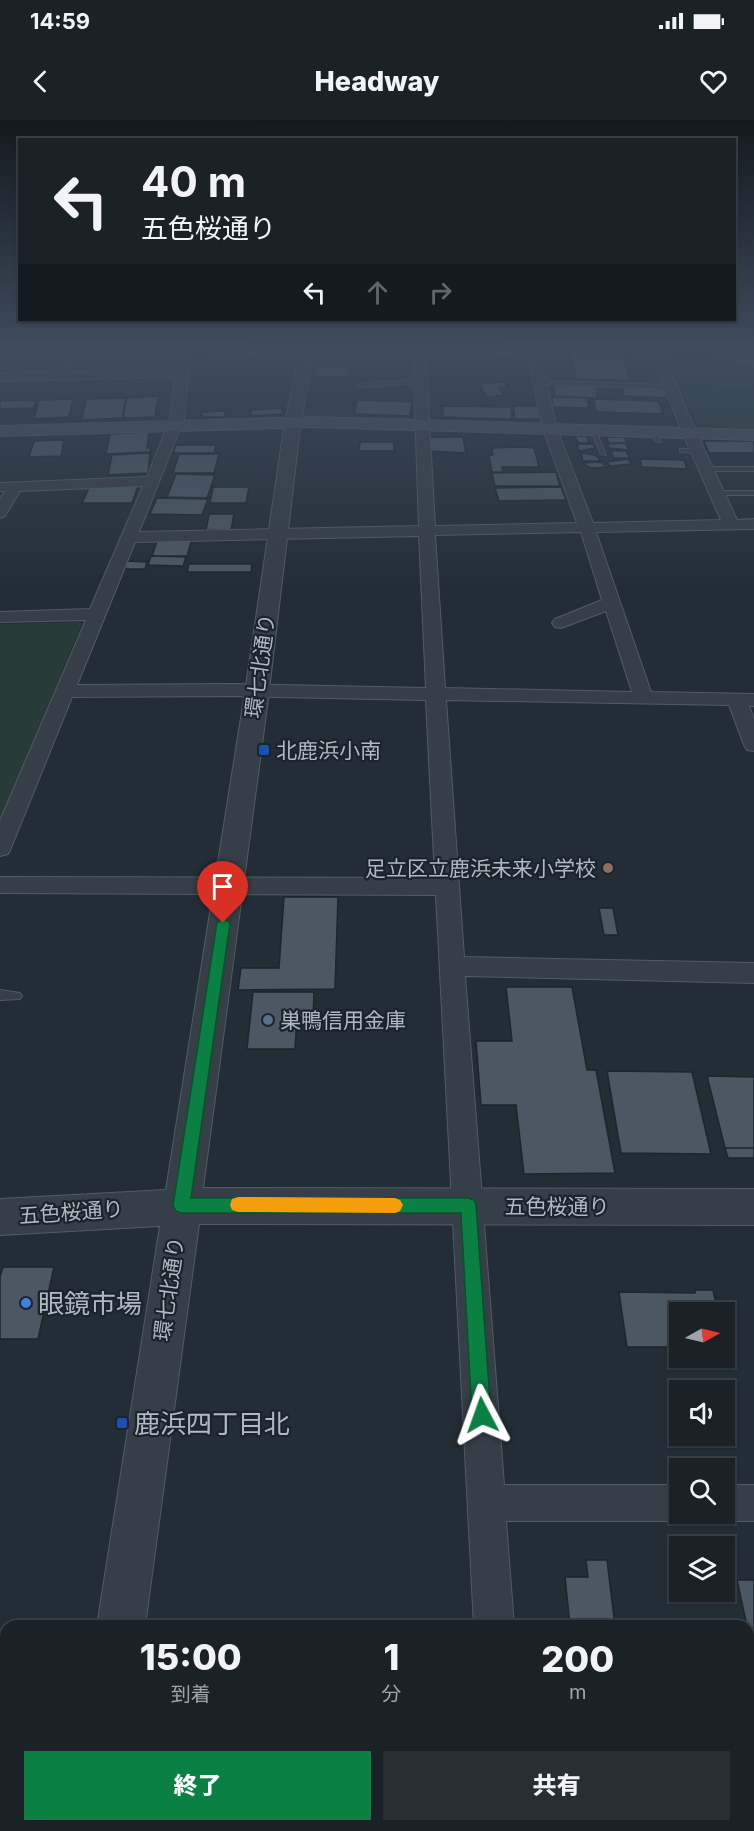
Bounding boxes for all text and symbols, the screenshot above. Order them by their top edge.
text: 14:59 [30,8,90,34]
icon: back [24,65,57,98]
text: Headway [314,65,440,98]
icon: heart [697,65,730,98]
text: 40 m [141,156,246,207]
icon: left [42,162,120,240]
text: 五色桜通り [141,212,276,245]
icon: left [298,276,331,309]
icon: ahead [361,276,394,309]
icon: right [424,276,457,309]
street label: 環七北通り [240,612,280,720]
place label: 北鹿浜小南 [276,738,381,763]
marker: 北鹿浜小南 [257,743,271,757]
place label: 足立区立鹿浜未来小学校 [365,856,596,881]
pin [197,861,248,923]
marker: 足立区立鹿浜未来小学校 [601,861,615,875]
icon: arrive [206,870,239,903]
place label: 巣鴨信用金庫 [280,1008,406,1033]
marker: 巣鴨信用金庫 [261,1013,275,1027]
street label: 五色桜通り [505,1194,610,1219]
street label: 五色桜通り [18,1196,124,1228]
street label: 環七北通り [149,1235,189,1343]
place label: 眼鏡市場 [38,1288,142,1319]
marker: 眼鏡市場 [19,1296,33,1310]
north arrow [669,1302,735,1368]
map controls [669,1302,735,1602]
button: sound [669,1380,735,1446]
position arrow [450,1383,514,1447]
place label: 鹿浜四丁目北 [134,1408,290,1439]
marker: 鹿浜四丁目北 [115,1416,129,1430]
button: search [669,1458,735,1524]
button: layers [669,1536,735,1602]
text: 15:00 [140,1635,242,1679]
text: 1 [384,1635,399,1679]
text: 200 [541,1637,614,1681]
text: m [569,1680,587,1704]
text: 到着 [171,1682,211,1706]
text: 分 [382,1682,402,1706]
button: 終了 [24,1751,371,1820]
button: 共有 [383,1751,730,1820]

